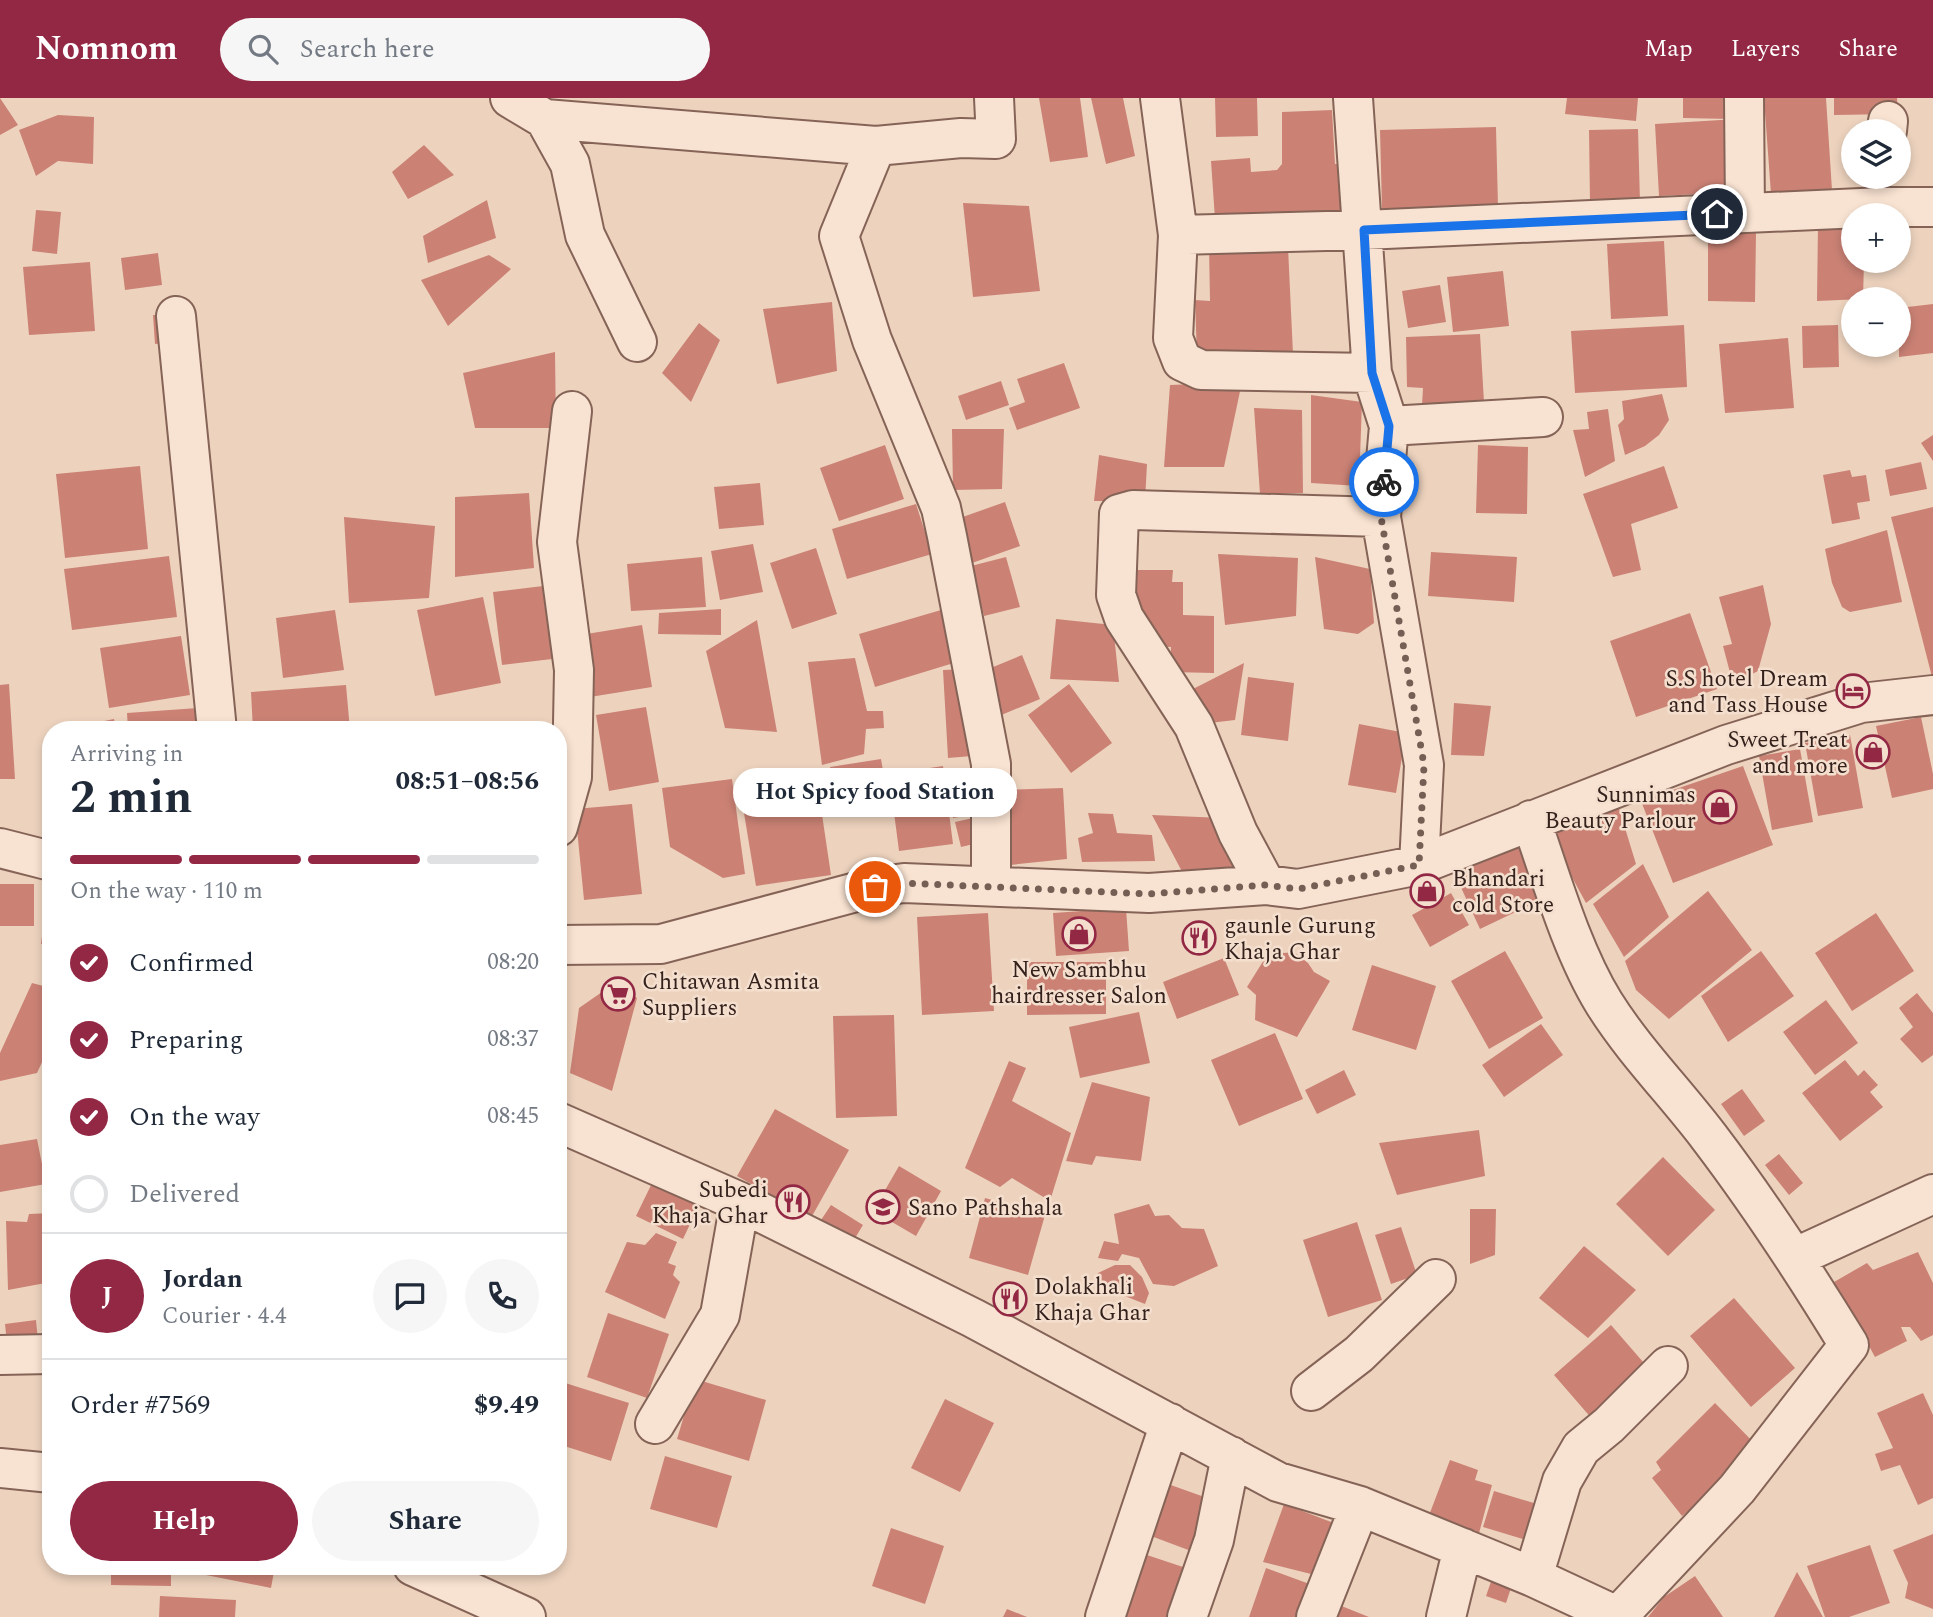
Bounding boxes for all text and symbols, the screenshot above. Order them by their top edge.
search box [220,18,710,81]
text: Nomnom [35,24,178,74]
text: Search here [300,29,435,69]
icon: search [244,30,282,68]
text: Map [1644,31,1693,67]
text: Layers [1731,31,1801,67]
text: Share [1839,31,1898,67]
map controls [1841,119,1911,357]
button: layers [1841,119,1911,189]
pin [1687,184,1747,244]
icon: home [1698,195,1736,233]
button: + [1841,203,1911,273]
button: − [1841,287,1911,357]
courier [1349,447,1419,517]
icon: bike [1365,463,1403,501]
place label: S.S hotel Dream and Tass House [1665,662,1828,723]
hotel icon: S.S hotel Dream and Tass House [1834,672,1872,710]
place label: Sweet Treat and more [1727,723,1848,784]
shop icon: Sweet Treat and more [1854,733,1892,771]
text: Arriving in [70,737,183,772]
text: 08:51–08:56 [395,761,539,801]
text: 2 min [70,763,192,833]
callout: Hot Spicy food Station [733,768,1017,817]
text: Hot Spicy food Station [755,775,995,810]
place label: Sunnimas Beauty Parlour [1544,778,1696,839]
shop icon: Sunnimas Beauty Parlour [1701,788,1739,826]
pin [845,857,905,917]
place label: Bhandari cold Store [1452,862,1554,923]
icon: bag [856,868,894,906]
shop icon: Bhandari cold Store [1408,872,1446,910]
text: On the way · 110 m [70,874,263,909]
place label: gaunle Gurung Khaja Ghar [1224,909,1376,970]
shop icon: New Sambhu hairdresser Salon [1060,915,1098,953]
restaurant icon: gaunle Gurung Khaja Ghar [1180,919,1218,957]
text: Confirmed [129,943,254,983]
icon: check [70,944,108,982]
text: 08:20 [487,945,539,980]
place label: New Sambhu hairdresser Salon [991,953,1167,1014]
place label: Chitawan Asmita Suppliers [642,965,819,1026]
supermarket icon: Chitawan Asmita Suppliers [599,975,637,1013]
text: Preparing [129,1020,243,1060]
icon: check [70,1021,108,1059]
text: 08:37 [487,1022,539,1057]
text: On the way [129,1097,260,1137]
icon: check [70,1098,108,1136]
text: 08:45 [487,1099,539,1134]
place label: Subedi Khaja Ghar [652,1173,768,1234]
text: Delivered [129,1174,240,1214]
restaurant icon: Subedi Khaja Ghar [774,1183,812,1221]
school or university icon: Sano Pathshala [864,1188,902,1226]
place label: Sano Pathshala [908,1191,1063,1226]
text: Jordan [162,1259,243,1299]
button: chat [373,1259,447,1333]
button: phone [465,1259,539,1333]
place label: Dolakhali Khaja Ghar [1034,1270,1150,1331]
text: J [101,1276,113,1316]
restaurant icon: Dolakhali Khaja Ghar [991,1280,1029,1318]
text: Courier · 4.4 [162,1299,287,1334]
text: Order #7569 [70,1385,210,1425]
text: $9.49 [474,1385,539,1425]
button: Help [70,1481,298,1561]
button: Share [312,1481,539,1561]

